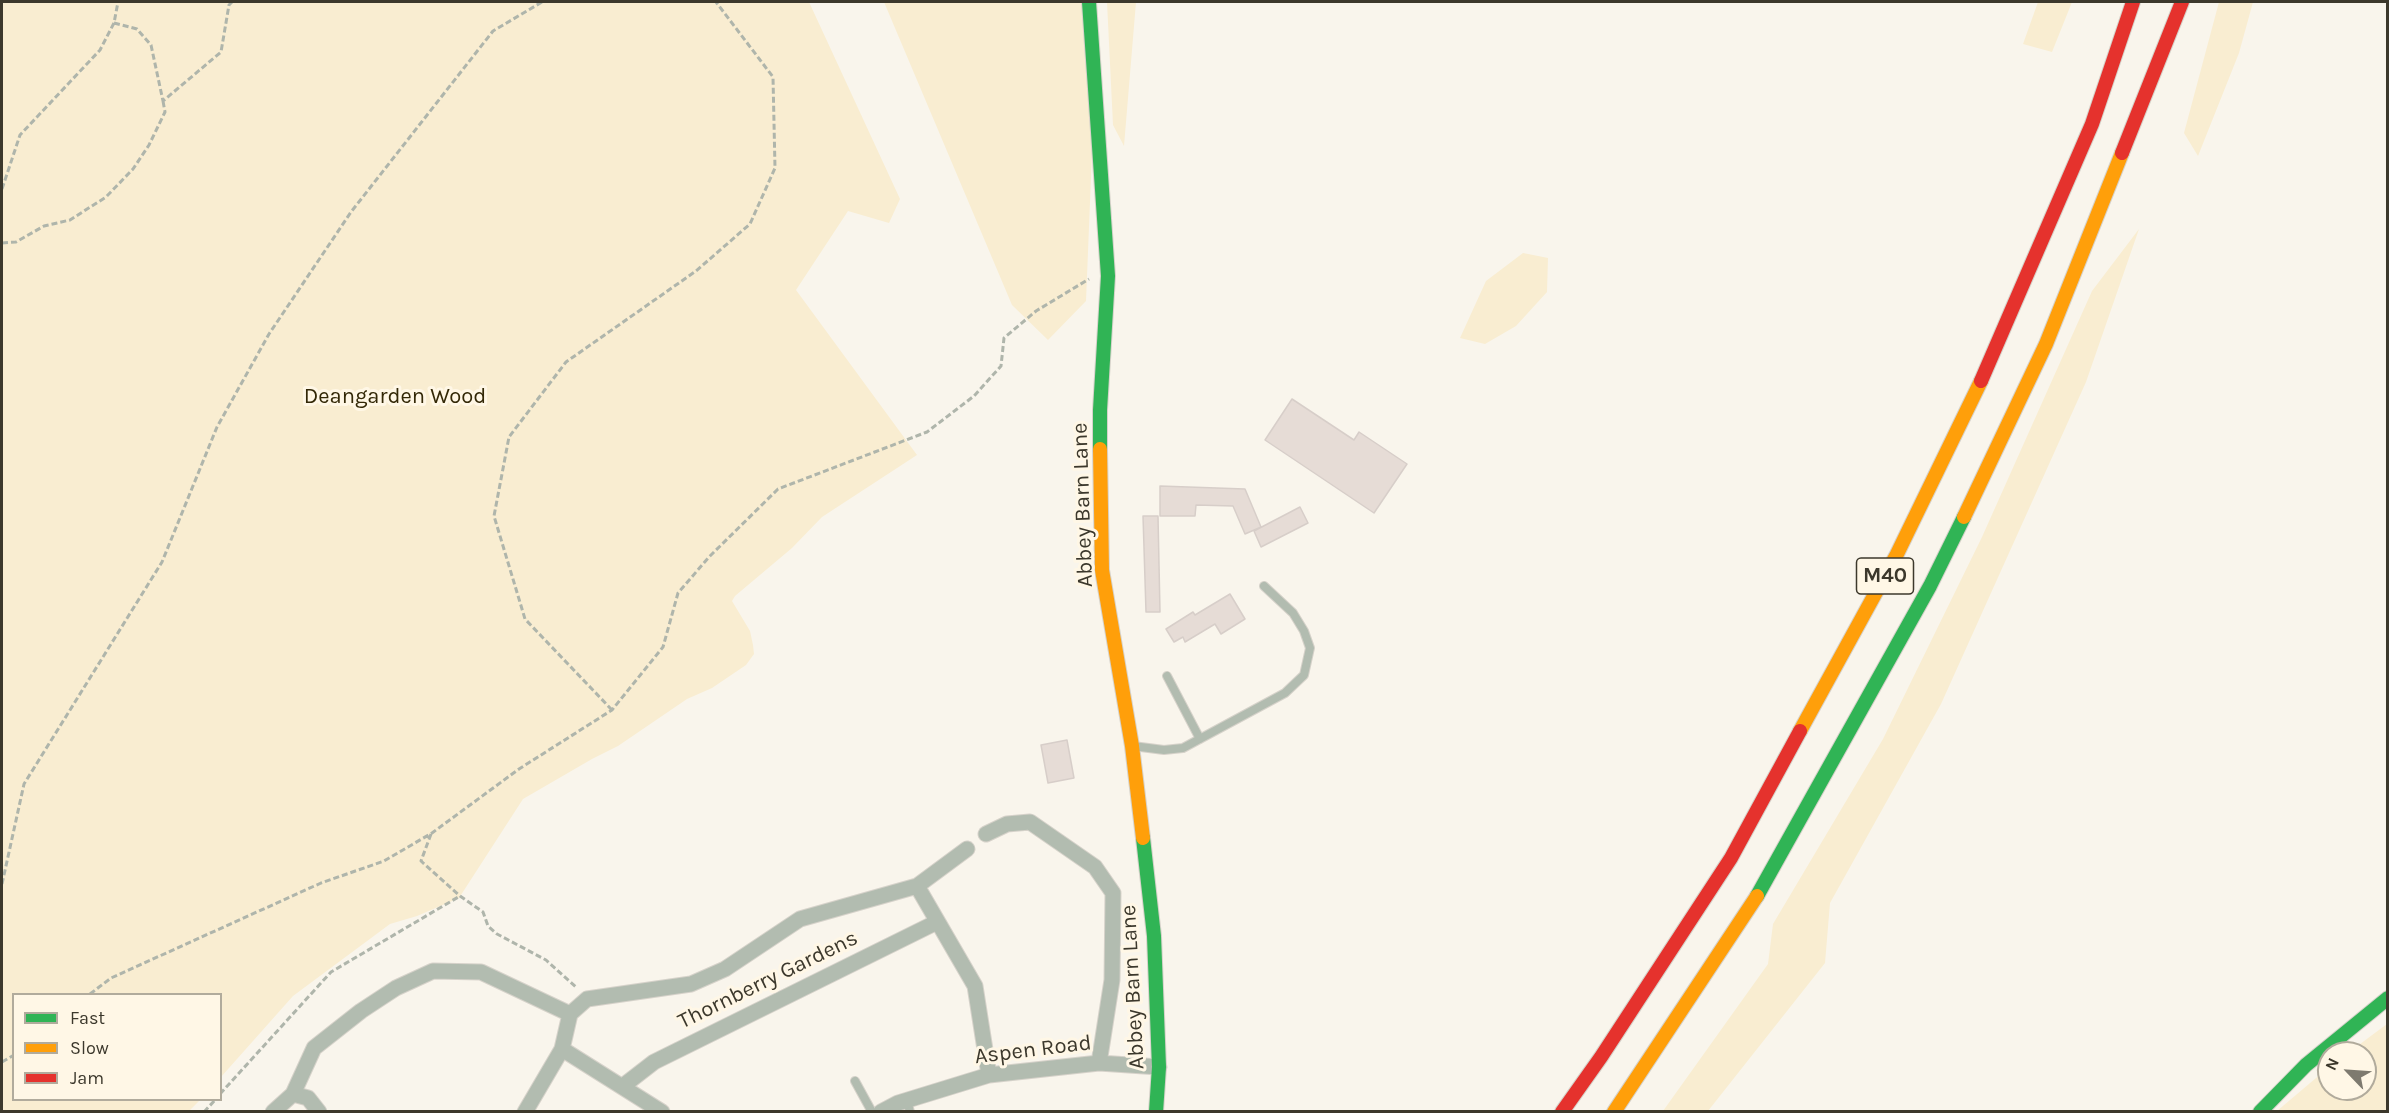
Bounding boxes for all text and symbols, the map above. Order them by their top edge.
park label: Deangarden Wood [304,384,486,410]
street label: Abbey Barn Lane [1067,422,1099,588]
road number: M40 [1856,558,1914,594]
street label: Abbey Barn Lane [1116,904,1150,1070]
street label: Thornberry Gardens [674,925,862,1035]
legend [12,993,222,1101]
text: Fast [70,1007,105,1029]
street label: Aspen Road [973,1030,1093,1070]
text: Slow [70,1037,109,1059]
north arrow [2317,1041,2377,1101]
text: N [2321,1055,2343,1073]
text: Jam [70,1067,104,1089]

